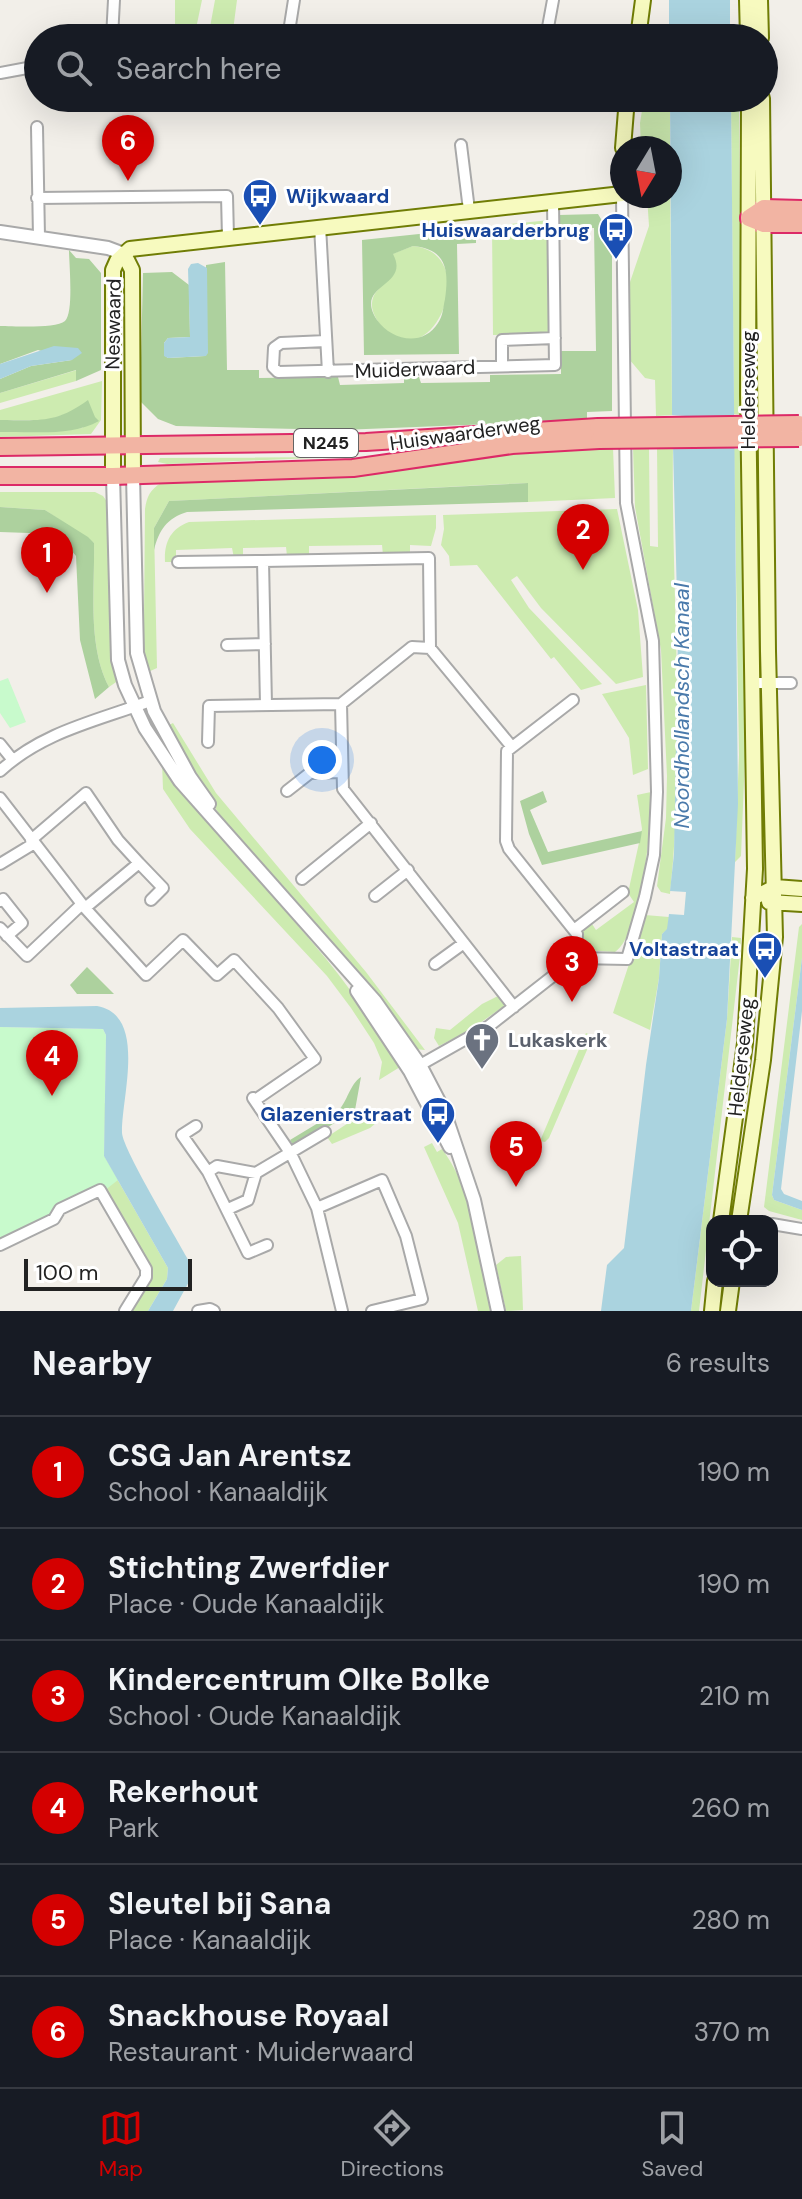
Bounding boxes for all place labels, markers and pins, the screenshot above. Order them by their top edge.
pin: 6 [102,115,154,181]
bus stop icon: Wijkwaard [241,177,279,227]
place label: Wijkwaard [286,183,389,209]
bus stop icon: Huiswaarderbrug [597,211,635,261]
place label: Huiswaarderbrug [421,217,590,243]
pin: 2 [557,504,609,570]
pin: 1 [21,527,73,593]
bus stop icon: Voltastraat [746,930,784,980]
pin: 3 [546,936,598,1002]
place label: Voltastraat [629,936,739,962]
church icon: Lukaskerk [463,1021,501,1071]
place label: Lukaskerk [508,1027,608,1053]
pin: 4 [26,1030,78,1096]
bus stop icon: Glazenierstraat [419,1095,457,1145]
place label: Glazenierstraat [260,1101,412,1127]
pin: 5 [490,1121,542,1187]

